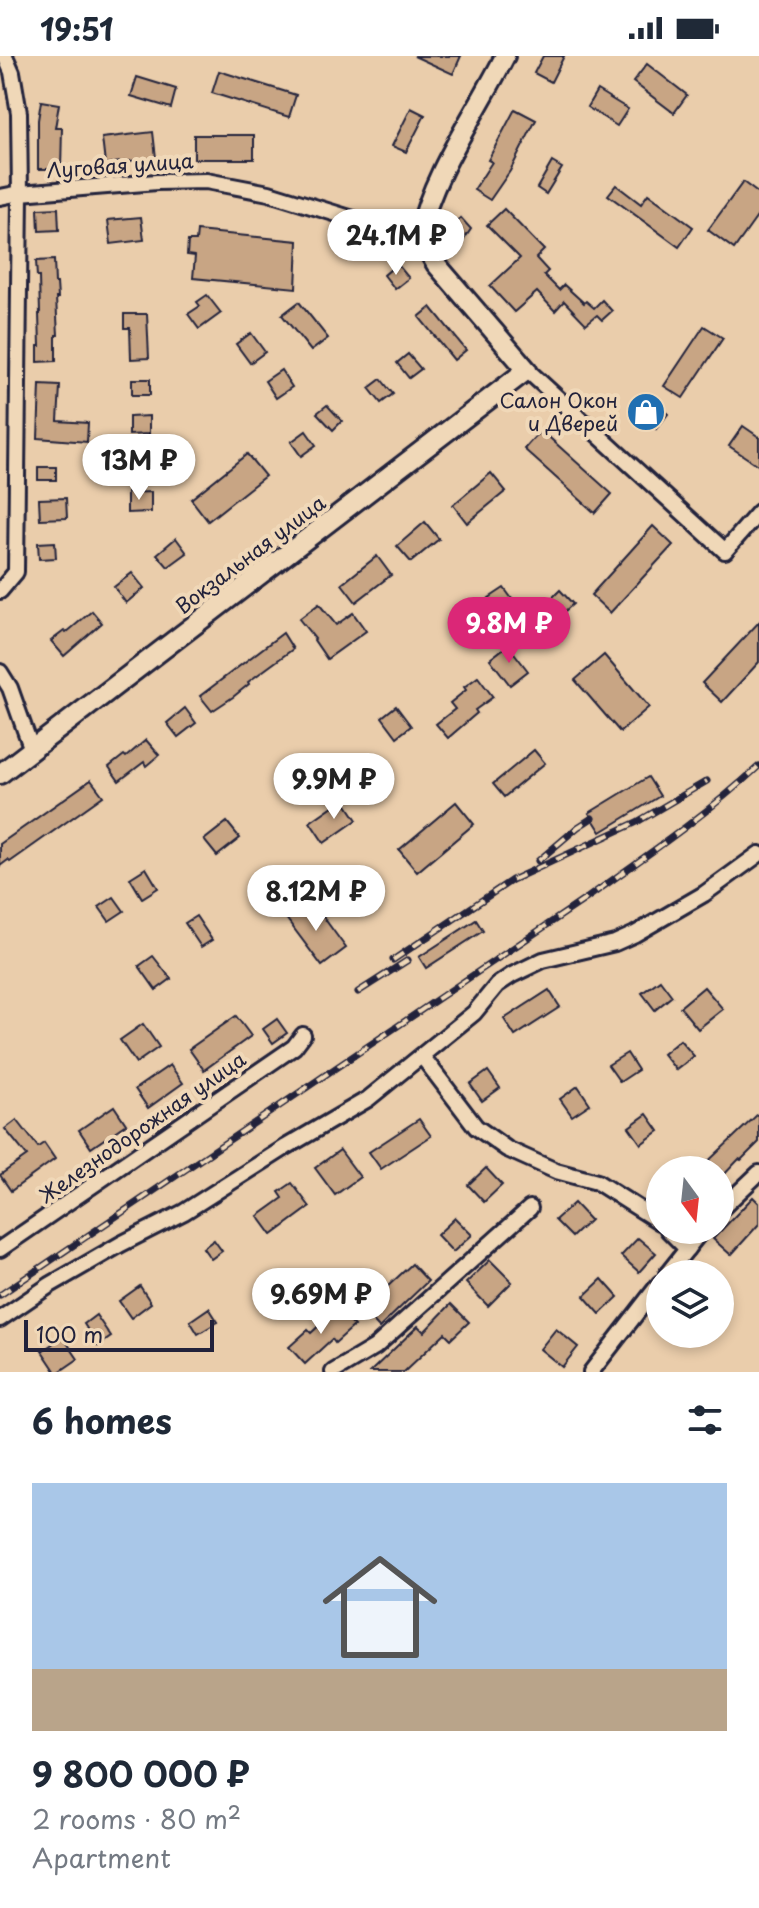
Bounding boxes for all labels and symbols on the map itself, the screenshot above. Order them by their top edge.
street label: Луговая улица [46,145,195,185]
pin: 24.1M ₽ [322,209,470,277]
place label: Салон Окон и Дверей [500,385,618,438]
shop icon: Салон Окон и Дверей [625,391,667,433]
pin: 13M ₽ [83,434,195,502]
street label: Вокзальная улица [169,487,332,621]
pin: 9.8M ₽ [444,597,574,665]
pin: 9.9M ₽ [269,753,399,821]
pin: 8.12M ₽ [242,865,390,933]
street label: Железнодорожная улица [32,1044,252,1210]
north arrow [646,1156,734,1244]
pin: 9.69M ₽ [247,1268,395,1336]
scale bar [24,1316,214,1352]

